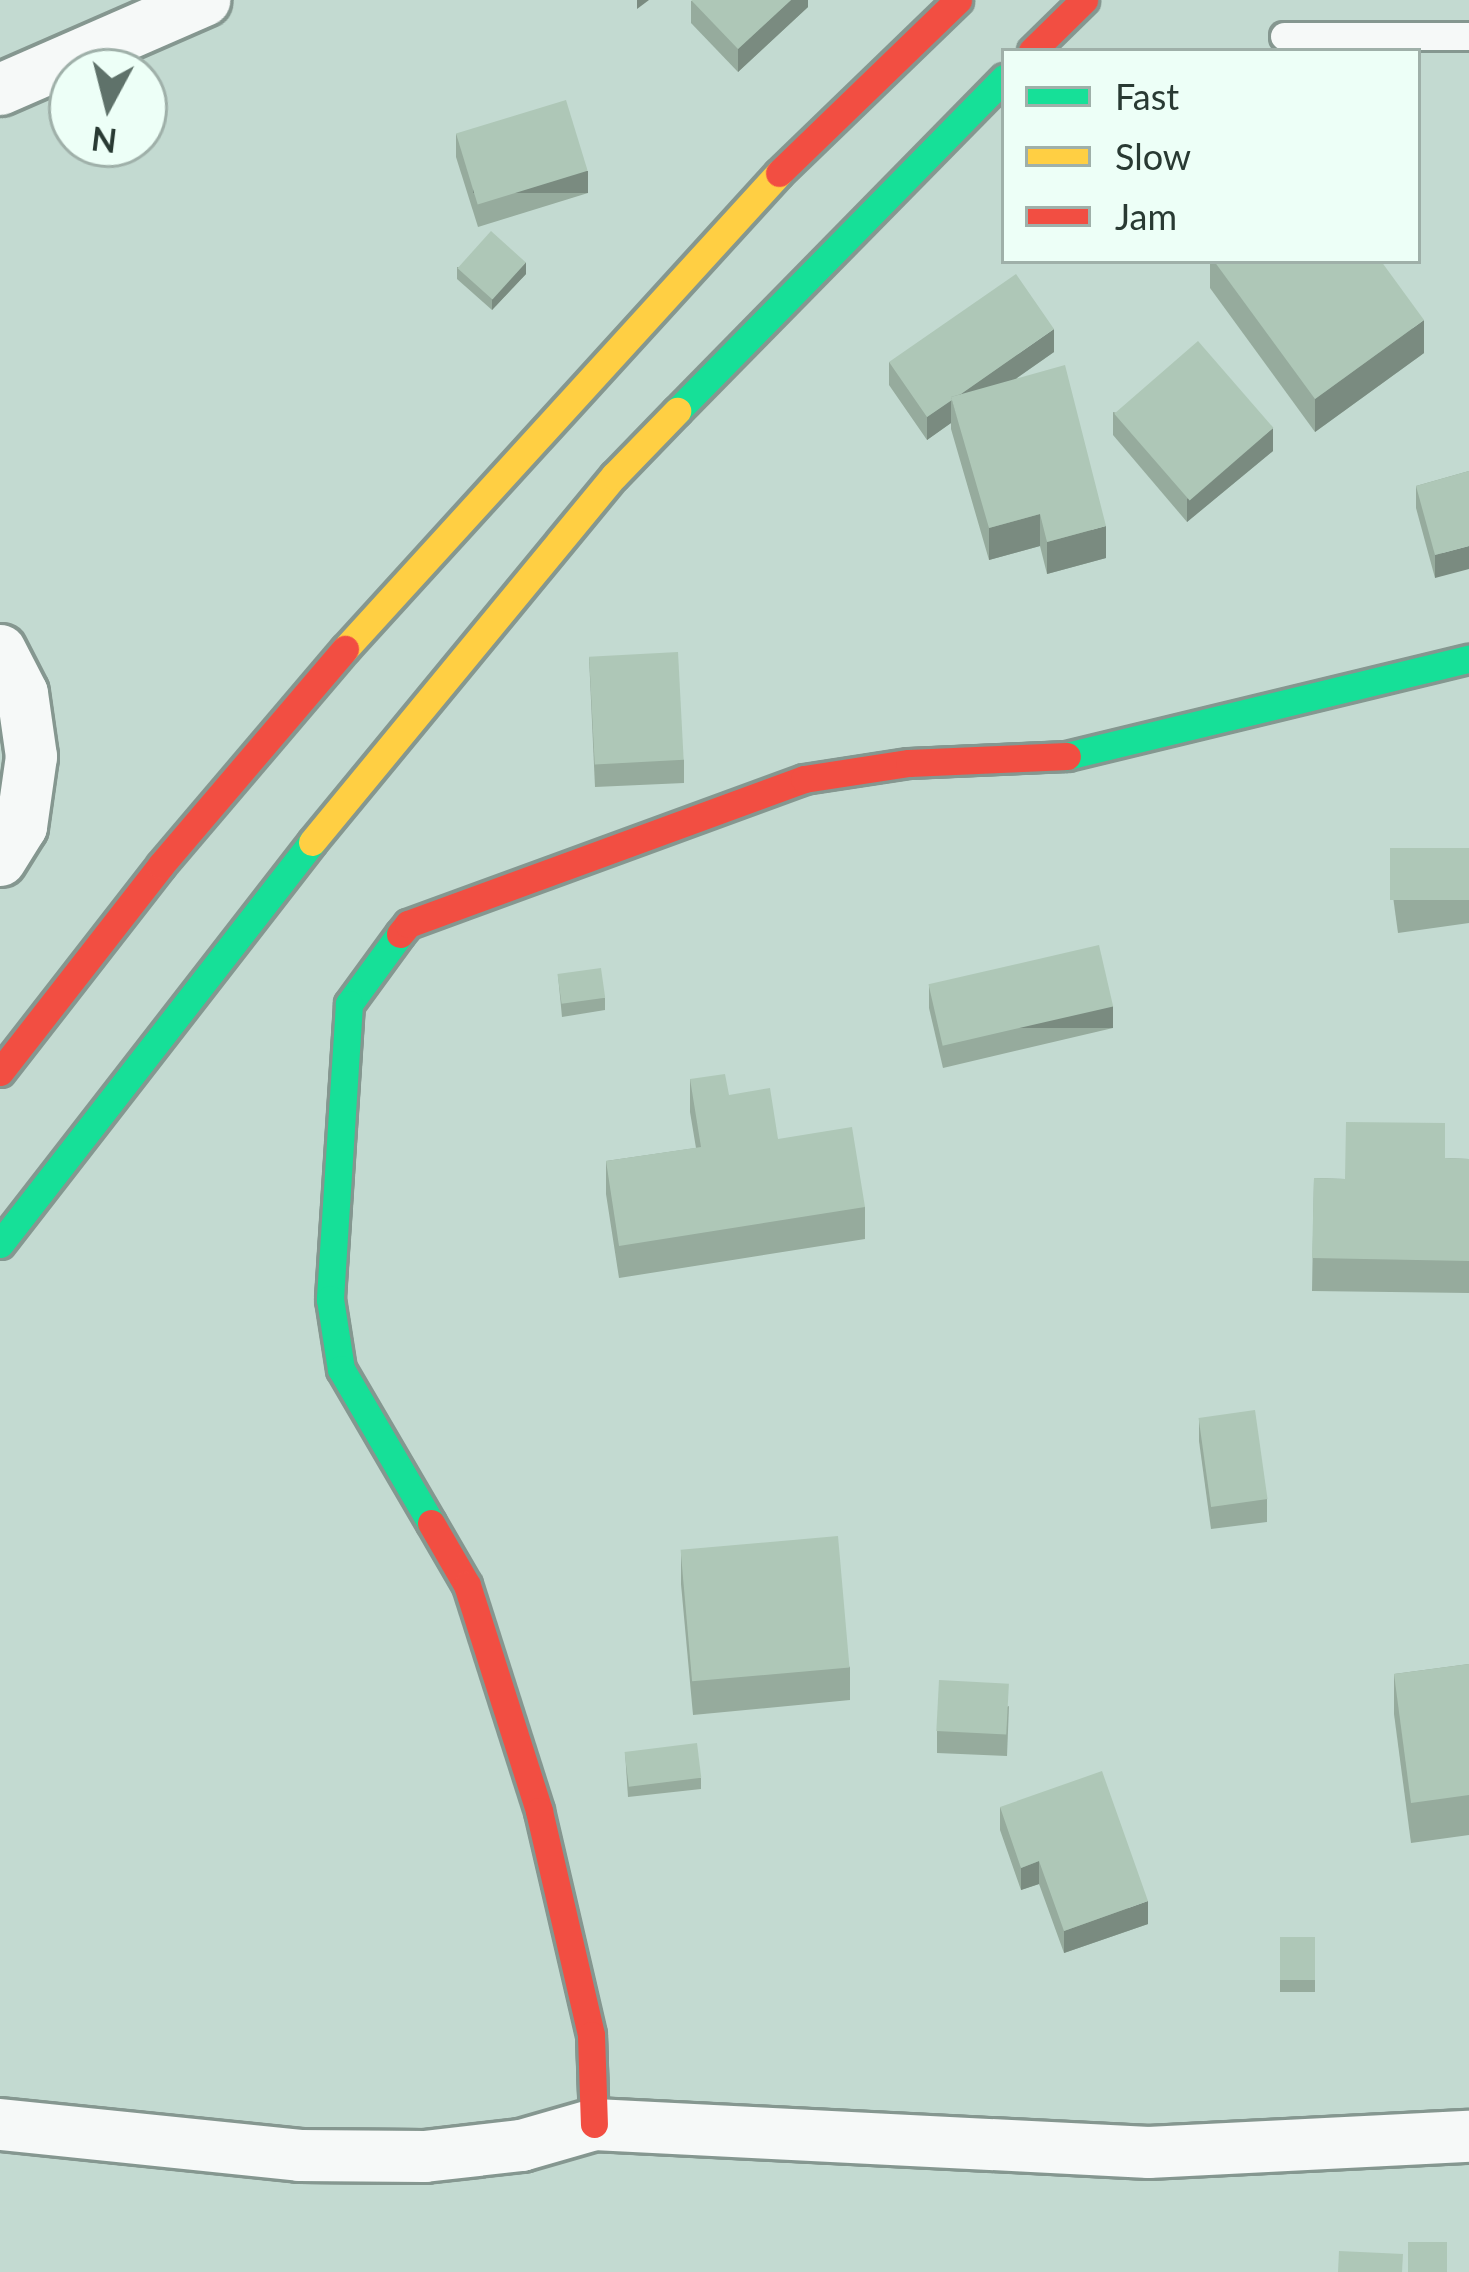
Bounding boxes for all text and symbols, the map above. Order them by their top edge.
north arrow [48,48,168,168]
legend [1001,48,1421,264]
text: Fast [1115,74,1179,118]
text: N [89,119,119,162]
text: Slow [1115,134,1191,178]
text: Jam [1115,194,1177,238]

